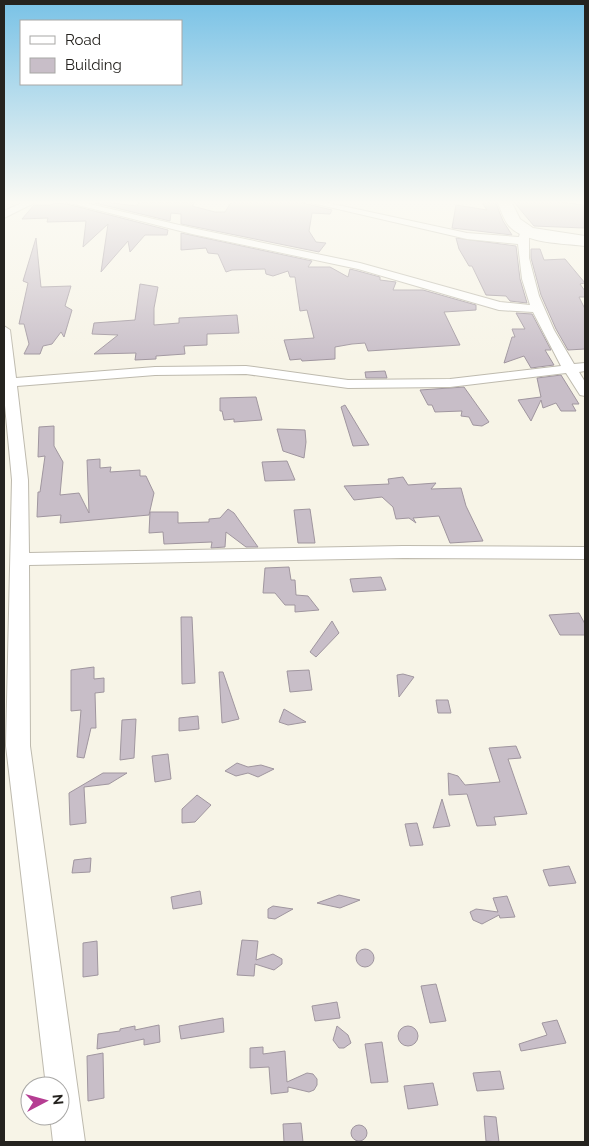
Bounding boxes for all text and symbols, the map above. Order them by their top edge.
legend [20,20,182,85]
text: Road [65,31,101,49]
text: Building [65,56,122,74]
north arrow [20,1076,70,1126]
text: N [49,1093,66,1106]

